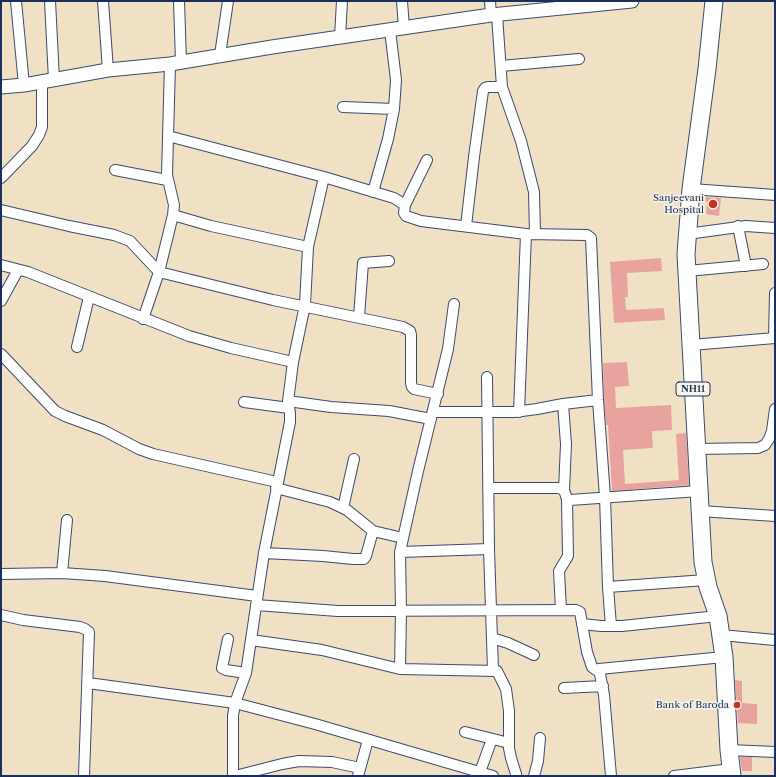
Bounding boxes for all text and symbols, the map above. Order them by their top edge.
place label: Sanjeevani Hospital [653,192,704,216]
marker: Sanjeevani Hospital [707,198,719,210]
road number: NH11 [676,382,710,396]
place label: Bank of Baroda [656,699,729,711]
marker: Bank of Baroda [732,700,742,710]

